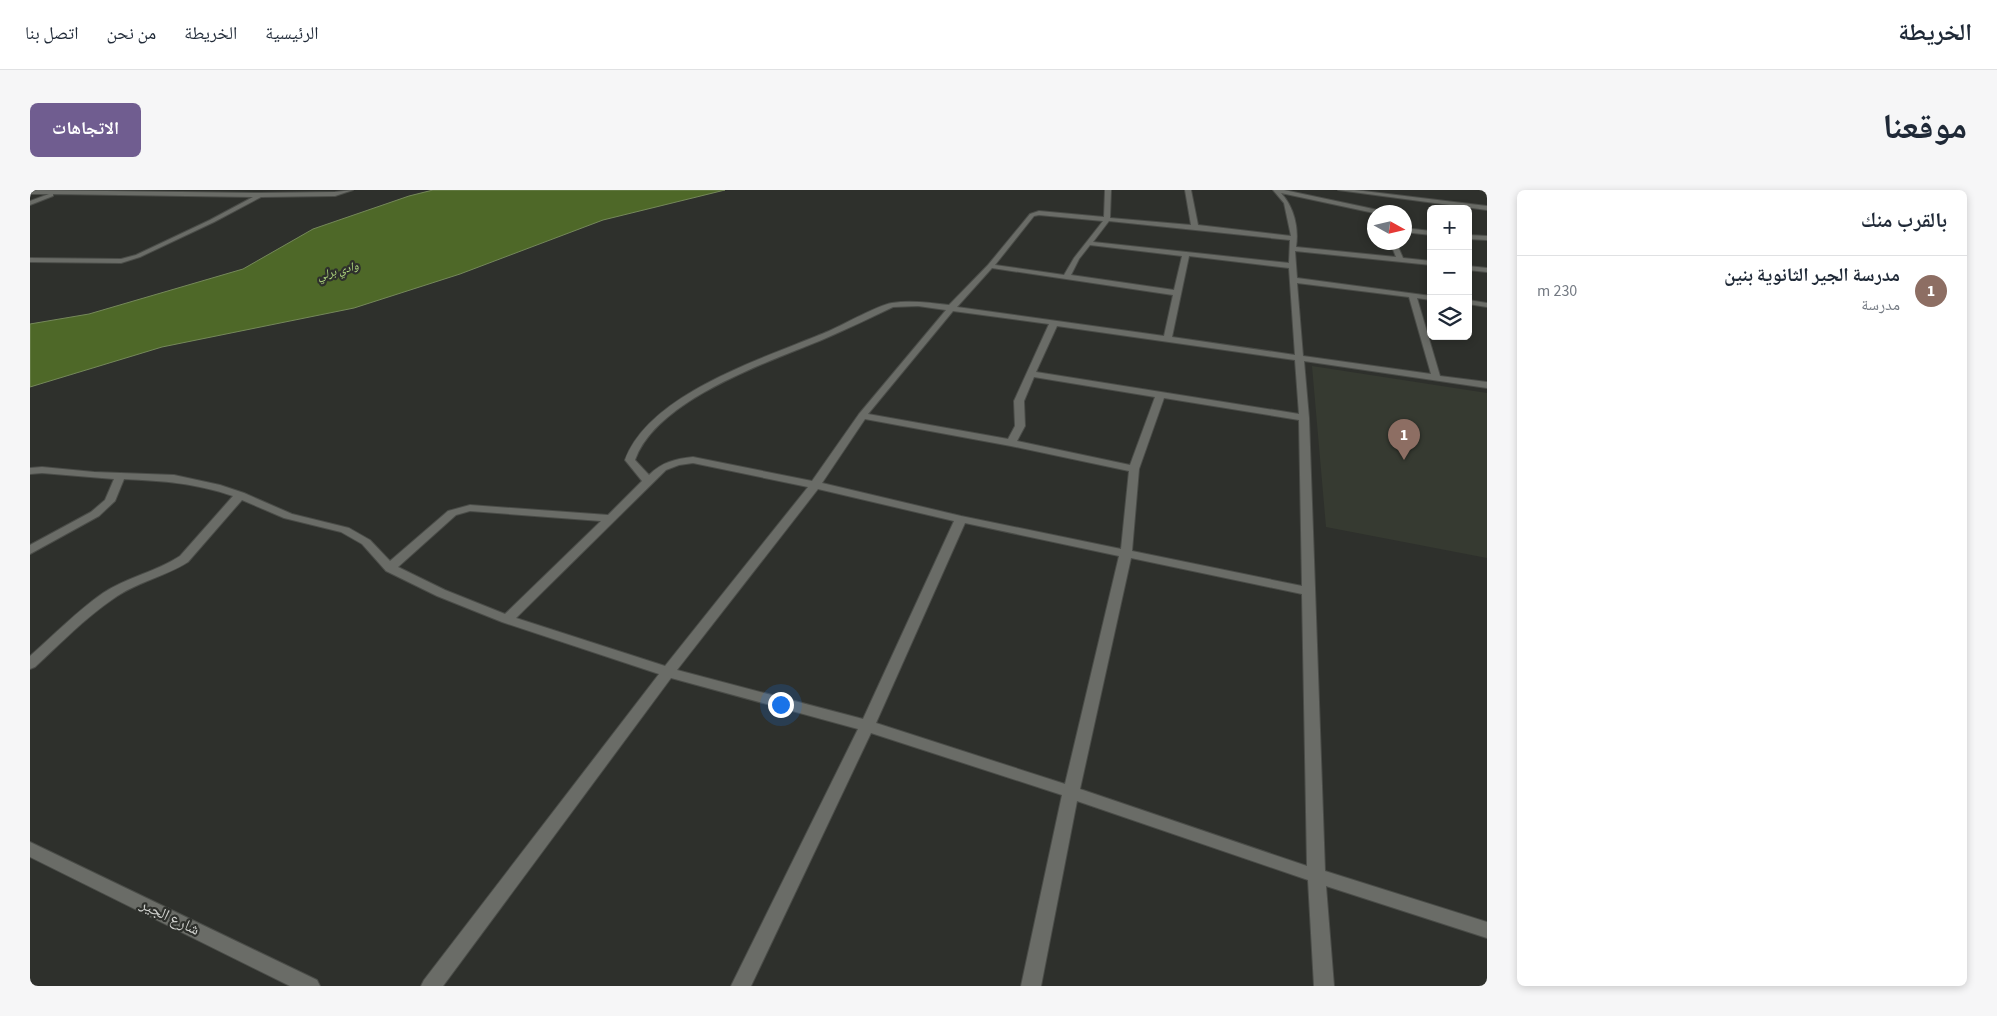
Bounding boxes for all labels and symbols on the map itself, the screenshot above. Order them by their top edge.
north arrow [1367,205,1412,250]
water label: وادي برلي [315,257,361,286]
pin: 1 [1388,419,1420,460]
your location [768,692,794,718]
street label: شارع الجير [136,893,203,941]

